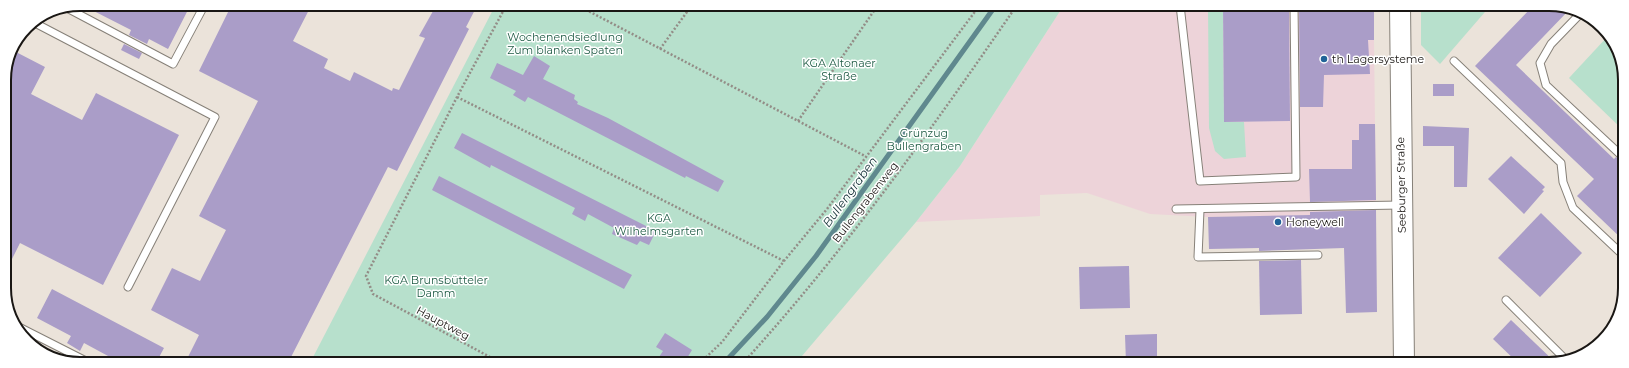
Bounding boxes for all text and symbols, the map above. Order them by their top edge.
park label: Wochenendsiedlung Zum blanken Spaten [507,30,623,57]
place label: th Lagersysteme [1332,52,1425,66]
marker: th Lagersysteme [1319,54,1329,64]
park label: KGA Altonaer Straße [802,56,876,83]
park label: Grünzug Bullengraben [886,126,962,153]
street label: Seeburger Straße [1393,136,1409,233]
water label: Bullengraben [819,154,880,230]
street label: Bullengrabenweg [829,159,901,245]
park label: KGA Wilhelmsgarten [615,211,703,238]
place label: Honeywell [1286,215,1344,229]
marker: Honeywell [1273,217,1283,227]
park label: KGA Brunsbütteler Damm [384,273,488,300]
street label: Hauptweg [414,303,472,343]

